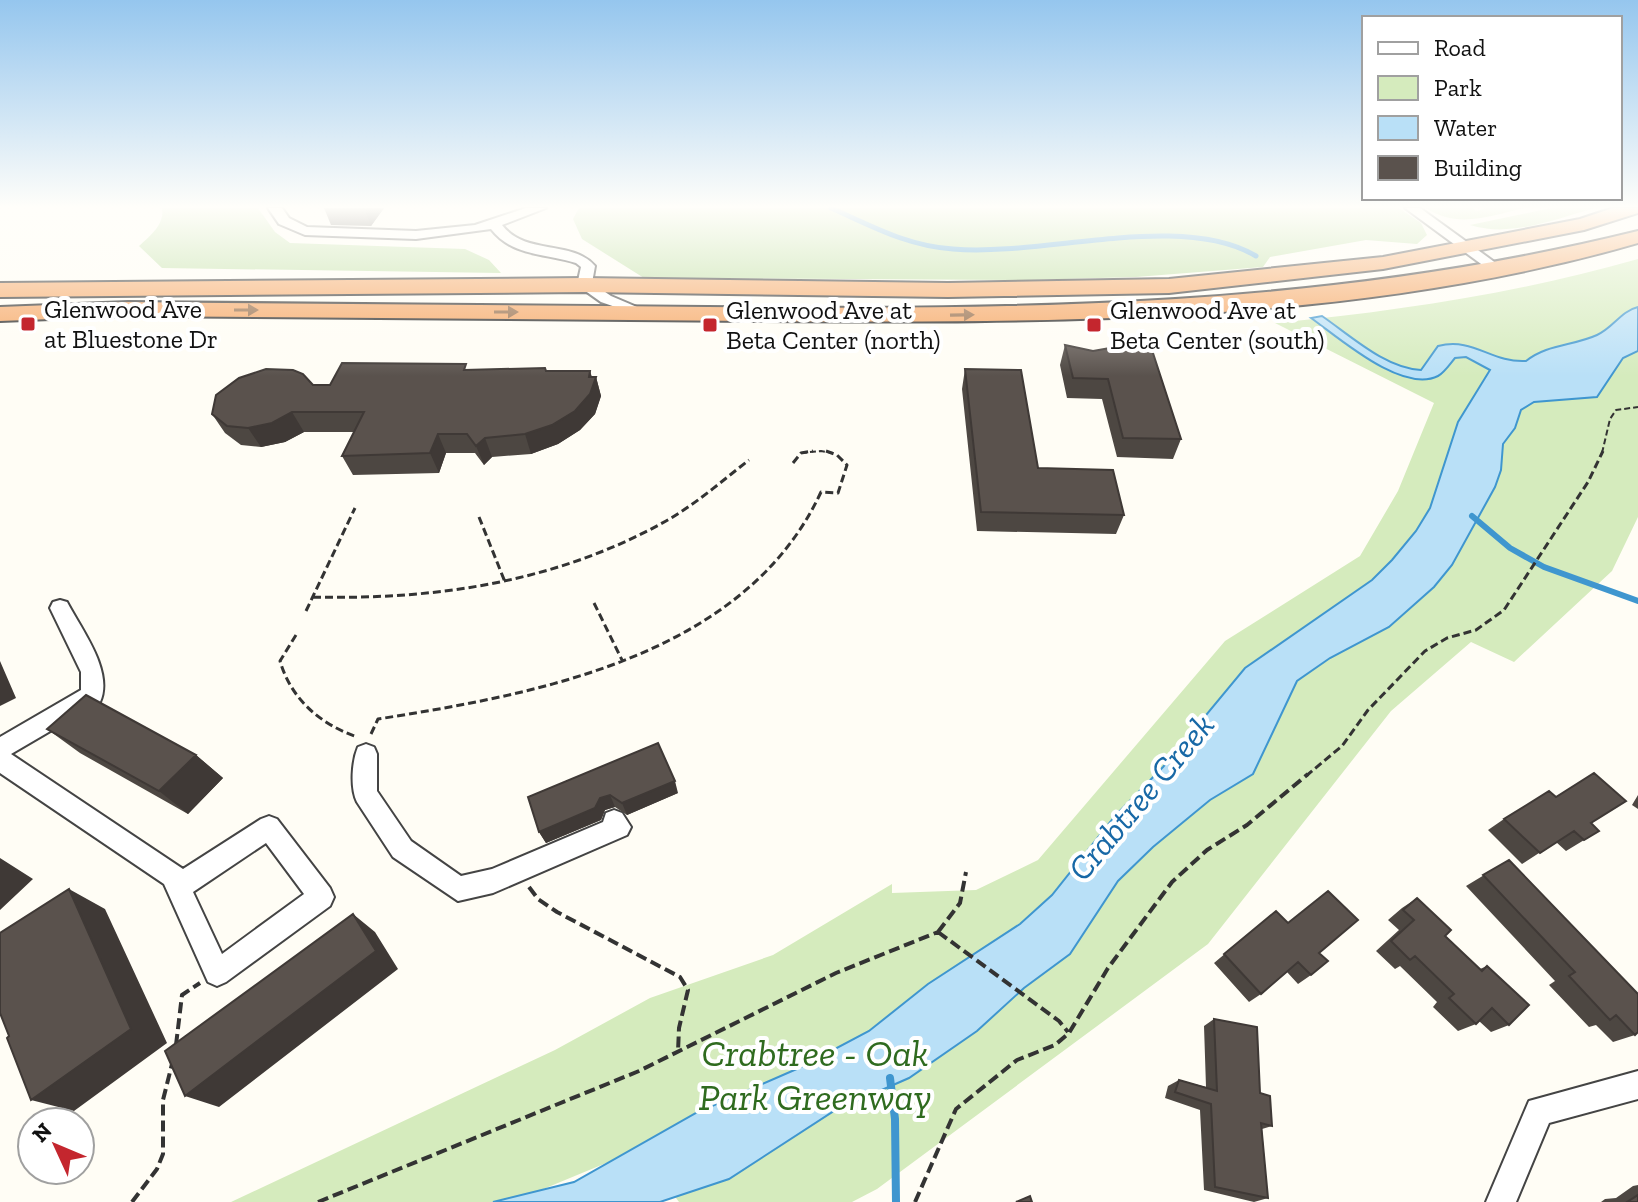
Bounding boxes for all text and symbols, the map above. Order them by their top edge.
legend [1362,16,1622,200]
text: Road [1434,33,1486,62]
text: Park [1434,73,1482,102]
text: Water [1434,113,1497,142]
text: Building [1434,153,1522,182]
place label: Glenwood Ave at Bluestone Dr [44,293,218,355]
place label: Glenwood Ave at Beta Center (north) [726,294,940,356]
place label: Glenwood Ave at Beta Center (south) [1110,294,1324,356]
one-way arrow [234,303,259,316]
one-way arrow [494,306,519,318]
one-way arrow [950,309,975,321]
marker: Glenwood Ave at Bluestone Dr [19,315,37,333]
marker: Glenwood Ave at Beta Center (north) [701,316,719,334]
marker: Glenwood Ave at Beta Center (south) [1085,316,1103,334]
water label: Crabtree Creek [1059,705,1223,889]
park label: Crabtree - Oak Park Greenway [698,1030,932,1120]
north arrow [16,1106,96,1186]
text: N [26,1117,58,1148]

